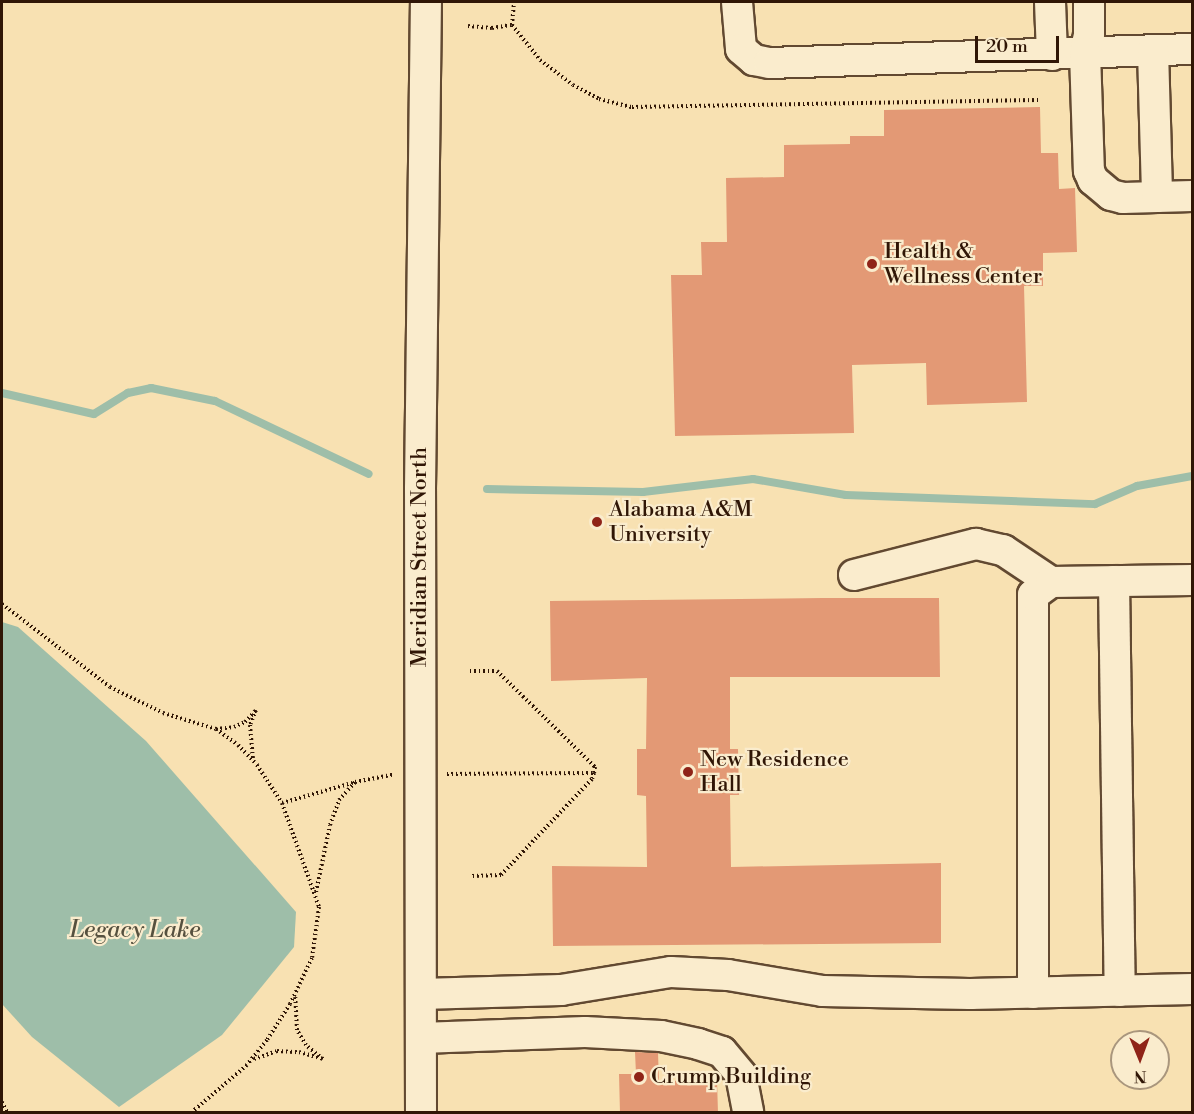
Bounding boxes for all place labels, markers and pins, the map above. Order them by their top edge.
place label: Health & Wellness Center [884,238,1042,290]
marker: Health & Wellness Center [865,257,879,271]
place label: Alabama A&M University [609,496,752,548]
marker: Alabama A&M University [590,515,604,529]
place label: New Residence Hall [700,746,849,798]
marker: New Residence Hall [681,765,695,779]
place label: Crump Building [651,1064,811,1090]
marker: Crump Building [632,1070,646,1084]

